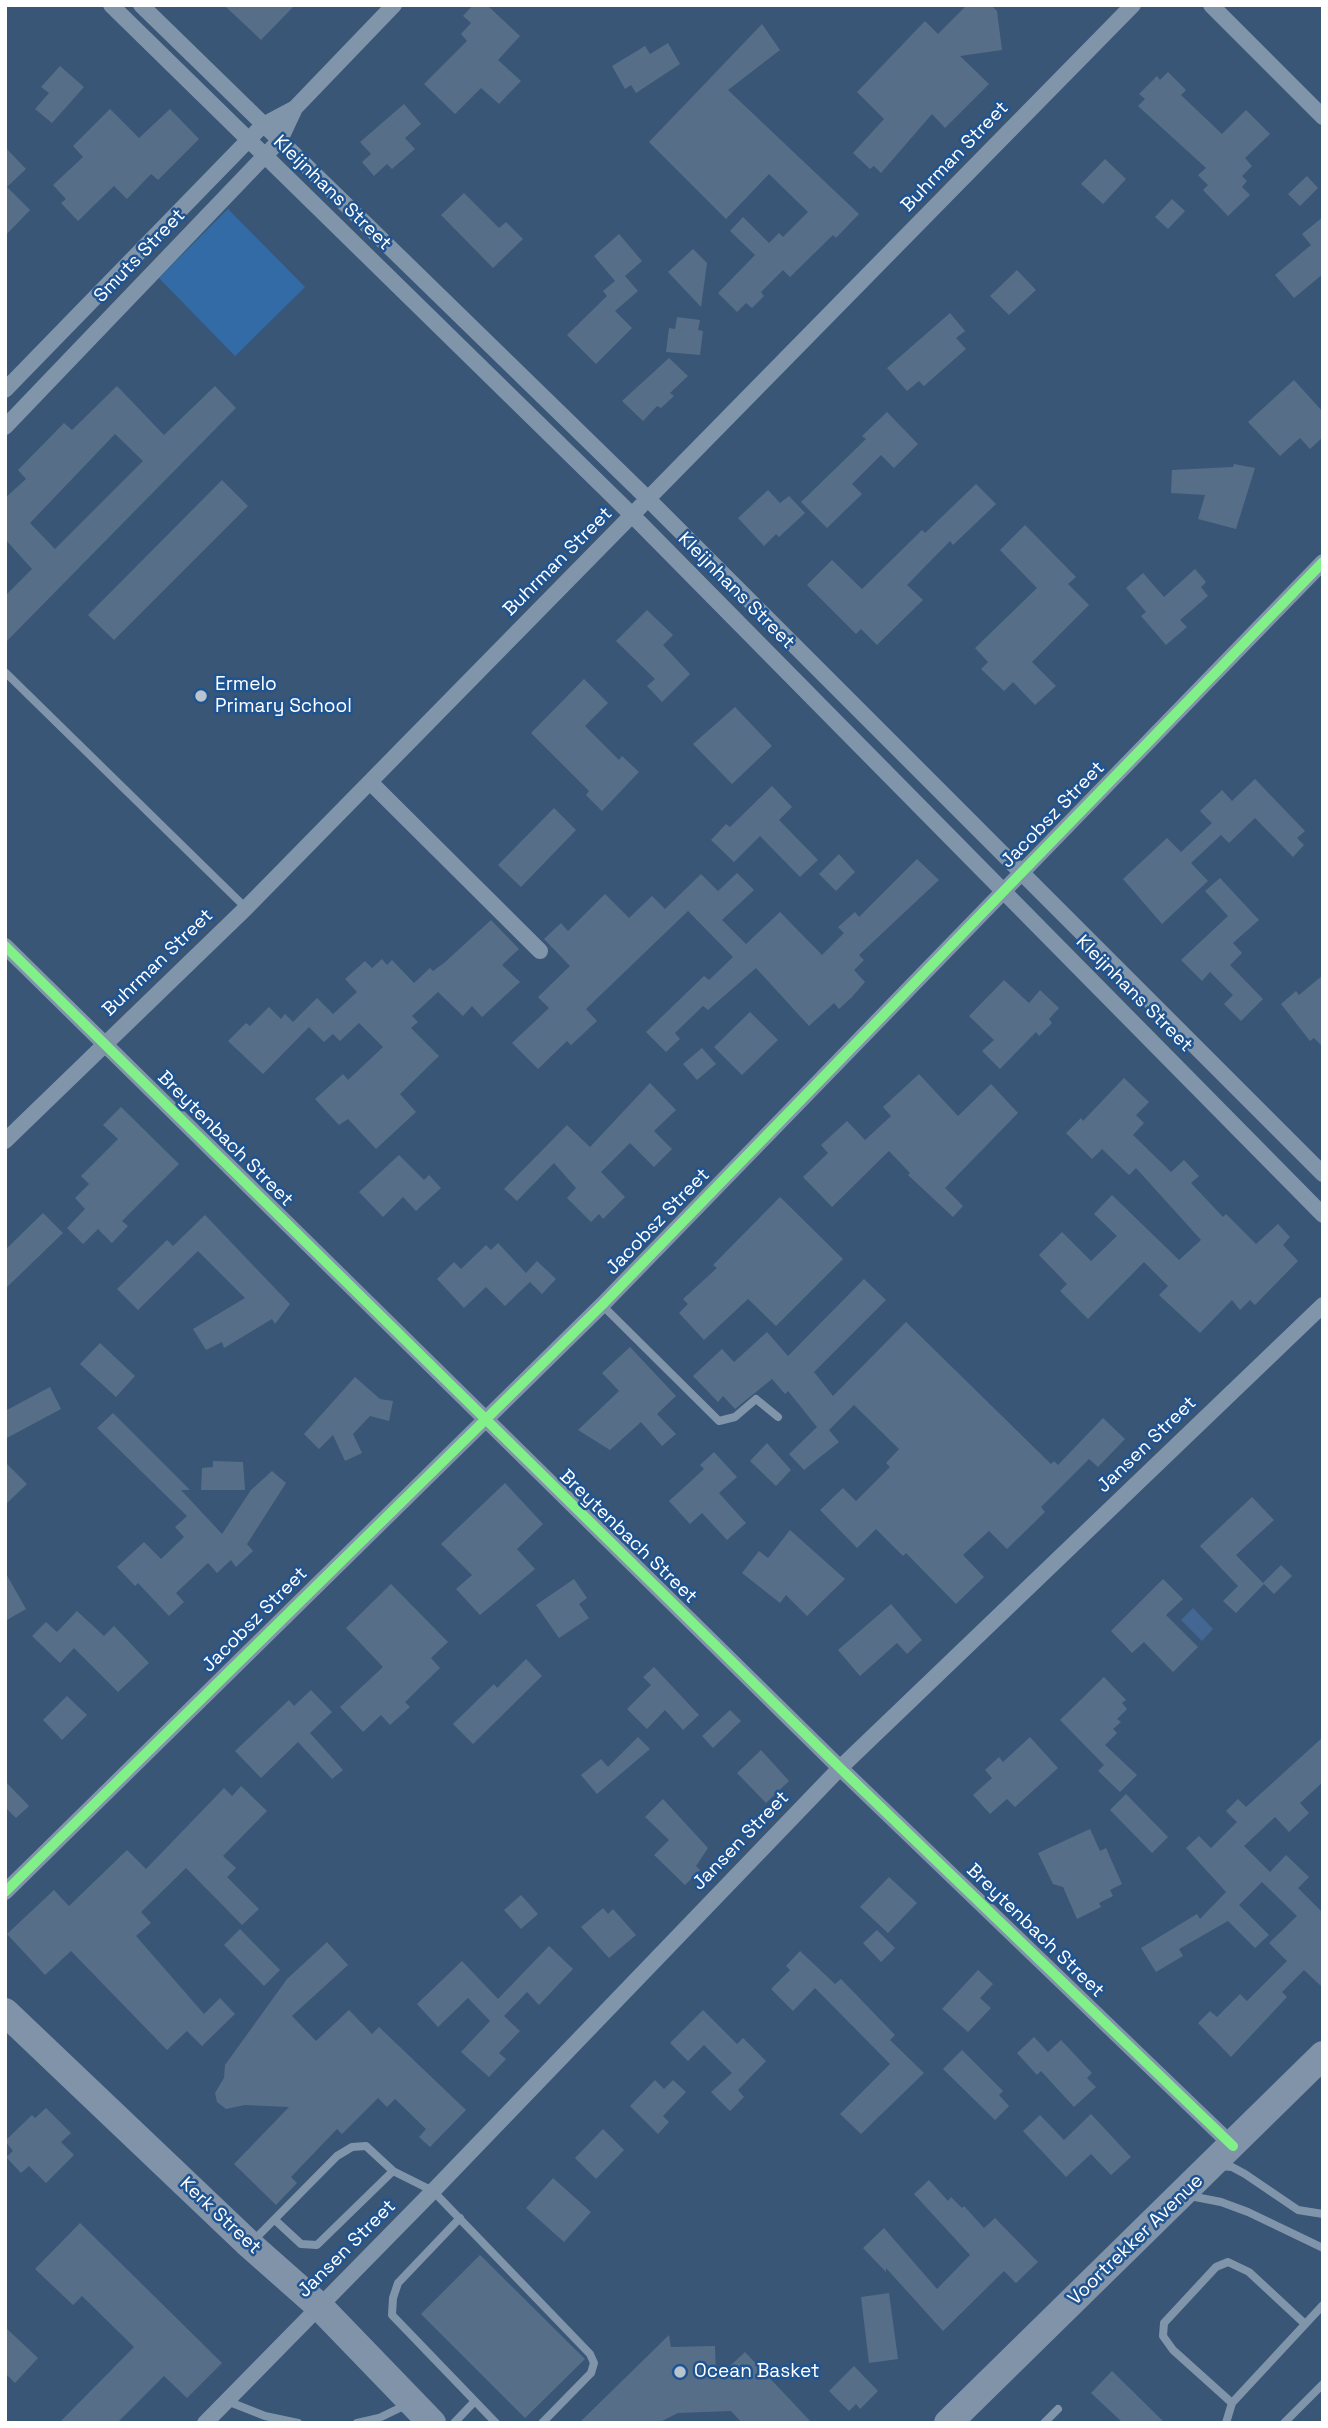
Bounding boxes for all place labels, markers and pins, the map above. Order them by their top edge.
place label: Ermelo Primary School [215,674,352,718]
marker: Ermelo Primary School [193,688,209,704]
place label: Ocean Basket [694,2361,820,2383]
marker: Ocean Basket [672,2364,688,2380]

